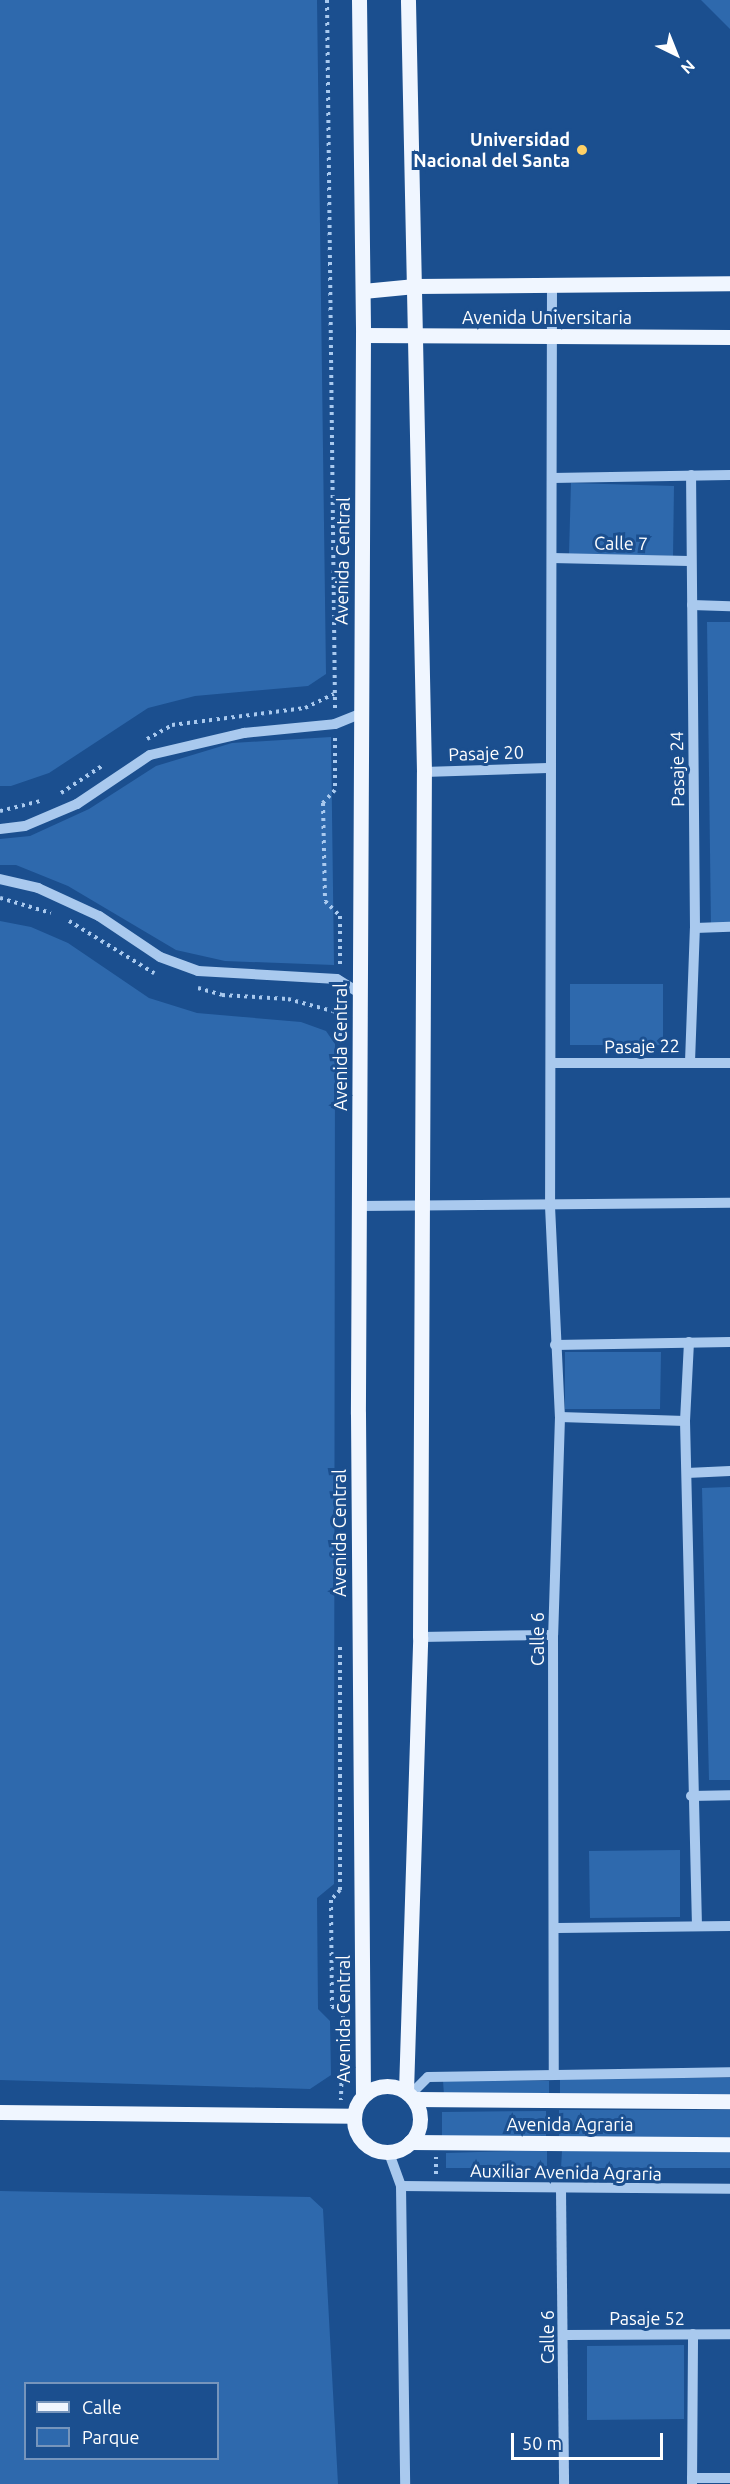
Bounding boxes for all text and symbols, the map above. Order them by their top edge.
north arrow [646,24,706,84]
text: N [678,57,699,78]
place label: Universidad Nacional del Santa [413,129,570,172]
marker: Universidad Nacional del Santa [575,143,589,157]
street label: Avenida Universitaria [462,306,632,328]
street label: Avenida Central [330,497,354,625]
street label: Calle 7 [594,532,648,554]
street label: Pasaje 24 [666,731,688,807]
street label: Pasaje 20 [448,741,524,765]
street label: Avenida Central [329,983,351,1111]
street label: Pasaje 22 [604,1035,680,1057]
street label: Avenida Central [328,1469,350,1597]
street label: Calle 6 [526,1612,548,1666]
street label: Avenida Central [332,1955,354,2083]
street label: Avenida Agraria [506,2113,634,2135]
street label: Auxiliar Avenida Agraria [470,2160,662,2184]
street label: Pasaje 52 [609,2307,685,2329]
street label: Calle 6 [536,2310,558,2364]
legend [24,2382,219,2460]
text: Calle [82,2397,122,2417]
scale bar [514,2421,666,2459]
text: Parque [82,2427,139,2447]
text: 50 m [522,2433,562,2453]

